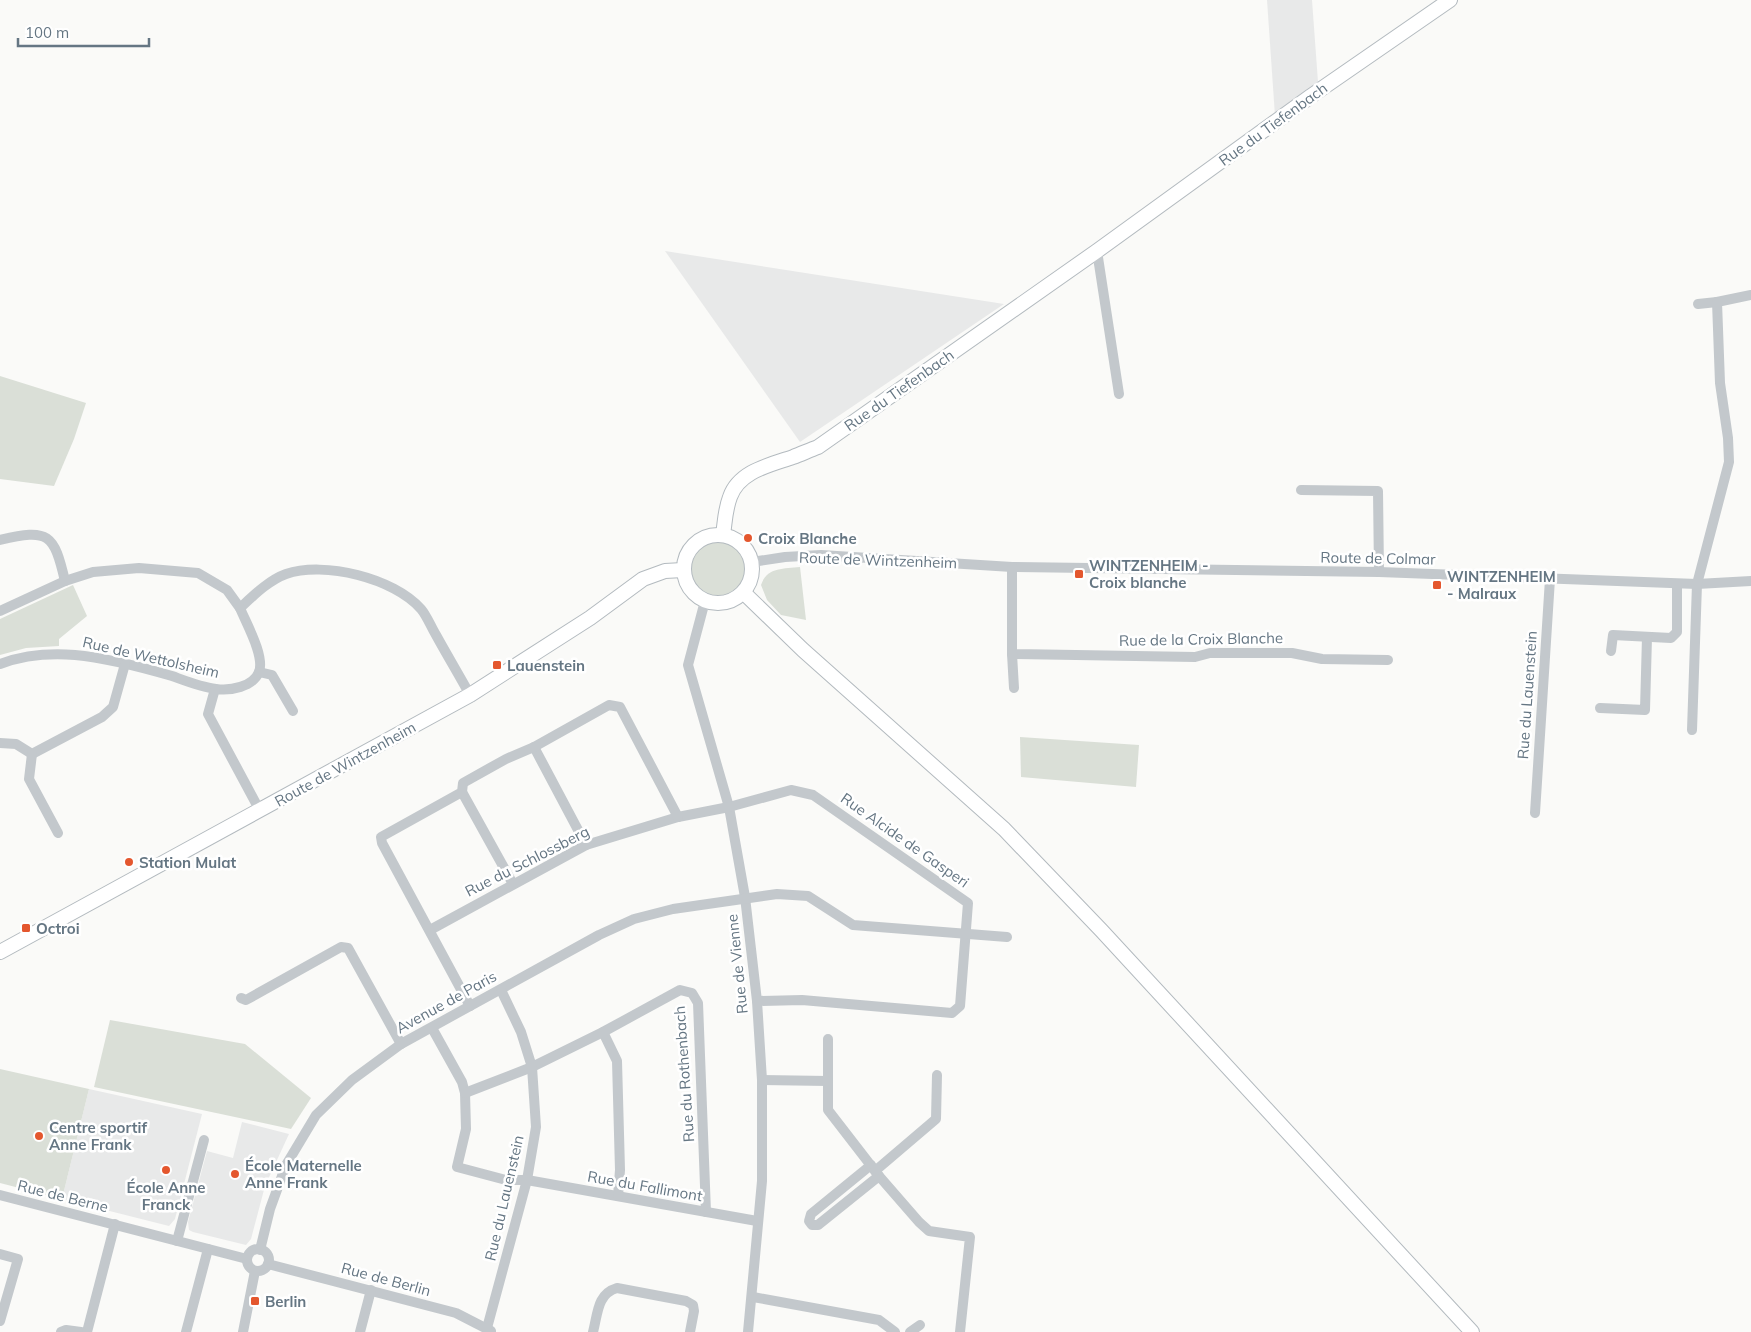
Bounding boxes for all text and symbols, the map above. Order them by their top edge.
scale bar [18,15,149,47]
text: 100 m [25,23,69,42]
street label: Rue du Tiefenbach [1215,78,1331,170]
street label: Rue du Tiefenbach [841,345,957,435]
place label: Croix Blanche [758,529,857,548]
marker: Croix Blanche [742,532,754,544]
street label: Route de Colmar [1320,547,1436,569]
street label: Route de Wintzenheim [799,548,957,572]
place label: WINTZENHEIM - Croix blanche [1089,556,1209,592]
place label: WINTZENHEIM - Malraux [1447,567,1556,603]
marker: WINTZENHEIM - Croix blanche [1073,568,1085,580]
marker: WINTZENHEIM - Malraux [1431,579,1443,591]
street label: Rue de la Croix Blanche [1119,628,1283,650]
street label: Rue du Lauenstein [1513,630,1541,760]
street label: Rue de Wettolsheim [81,632,221,682]
place label: Lauenstein [507,656,585,675]
marker: Lauenstein [491,659,503,671]
street label: Route de Wintzenheim [271,717,419,811]
street label: Rue Alcide de Gasperi [837,789,973,891]
street label: Rue du Schlossberg [462,821,592,901]
place label: Station Mulat [139,853,236,872]
marker: Station Mulat [123,856,135,868]
street label: Rue de Vienne [722,913,752,1015]
place label: Octroi [36,919,80,938]
marker: Octroi [20,922,32,934]
street label: Avenue de Paris [392,967,500,1037]
street label: Rue du Rothenbach [670,1005,698,1143]
place label: Centre sportif Anne Frank [49,1118,147,1154]
marker: Centre sportif Anne Frank [33,1130,45,1142]
street label: Rue du Lauenstein [480,1133,528,1263]
place label: École Maternelle Anne Frank [245,1156,362,1192]
marker: École Anne Franck [160,1164,172,1176]
street label: Rue du Fallimont [586,1167,704,1205]
marker: École Maternelle Anne Frank [229,1168,241,1180]
street label: Rue de Berne [16,1176,110,1216]
place label: École Anne Franck [127,1178,205,1214]
street label: Rue de Berlin [339,1258,433,1300]
place label: Berlin [265,1292,306,1311]
marker: Berlin [249,1295,261,1307]

